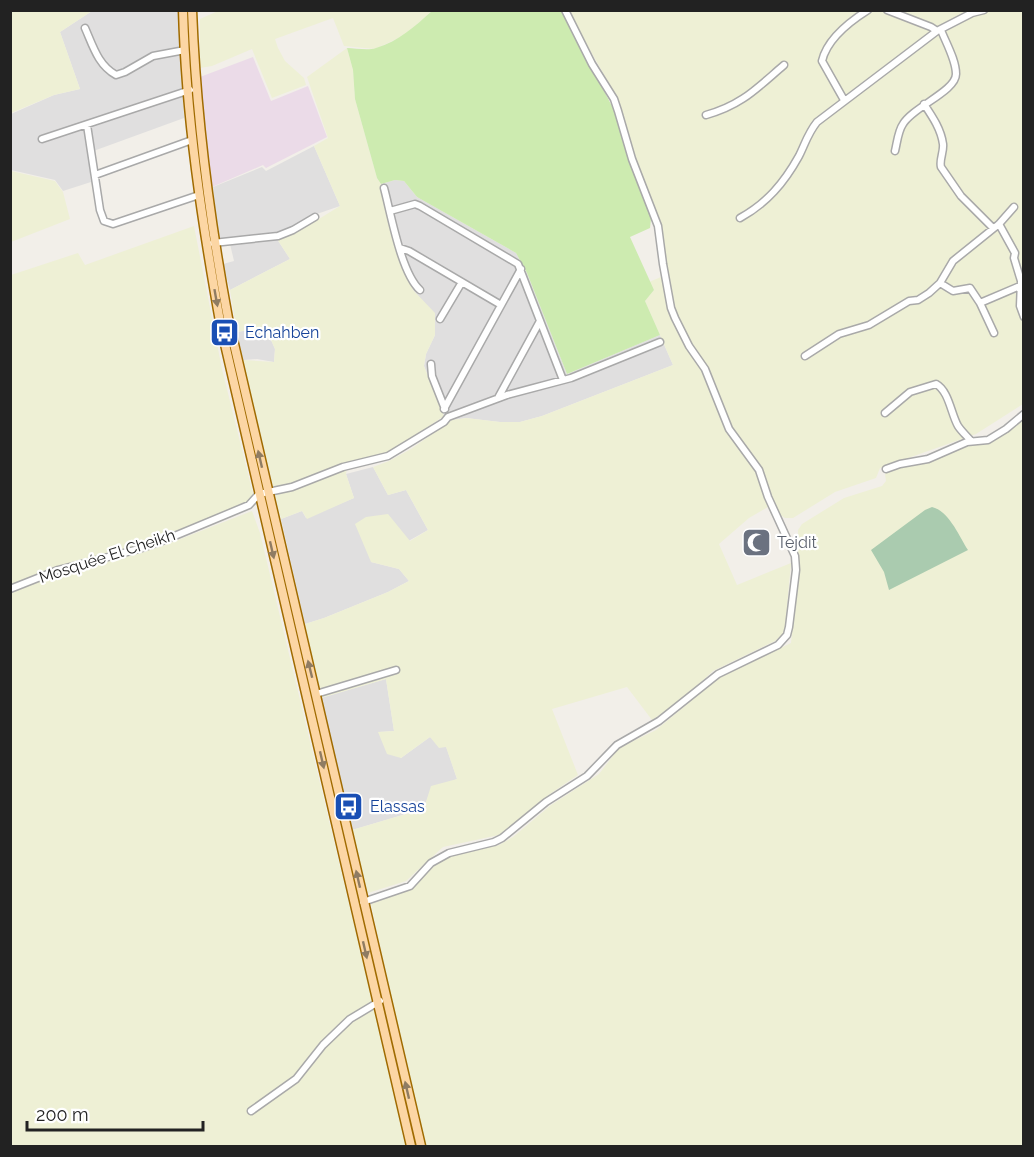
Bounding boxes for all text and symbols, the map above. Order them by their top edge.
one-way arrow [211,289,220,308]
bus stop icon: Echahben [208,316,240,348]
place label: Echahben [245,323,319,342]
one-way arrow [255,449,264,468]
street label: Mosquée El Cheikh [37,525,177,587]
mosque icon: Tejdit [740,526,772,558]
place label: Tejdit [777,533,817,552]
one-way arrow [268,540,277,559]
one-way arrow [305,659,315,678]
one-way arrow [318,751,327,770]
bus stop icon: Elassas [333,790,365,822]
place label: Elassas [370,797,425,816]
one-way arrow [353,870,362,889]
one-way arrow [361,941,370,960]
one-way arrow [402,1080,412,1099]
scale bar [27,1094,202,1132]
text: 200 m [36,1104,89,1125]

